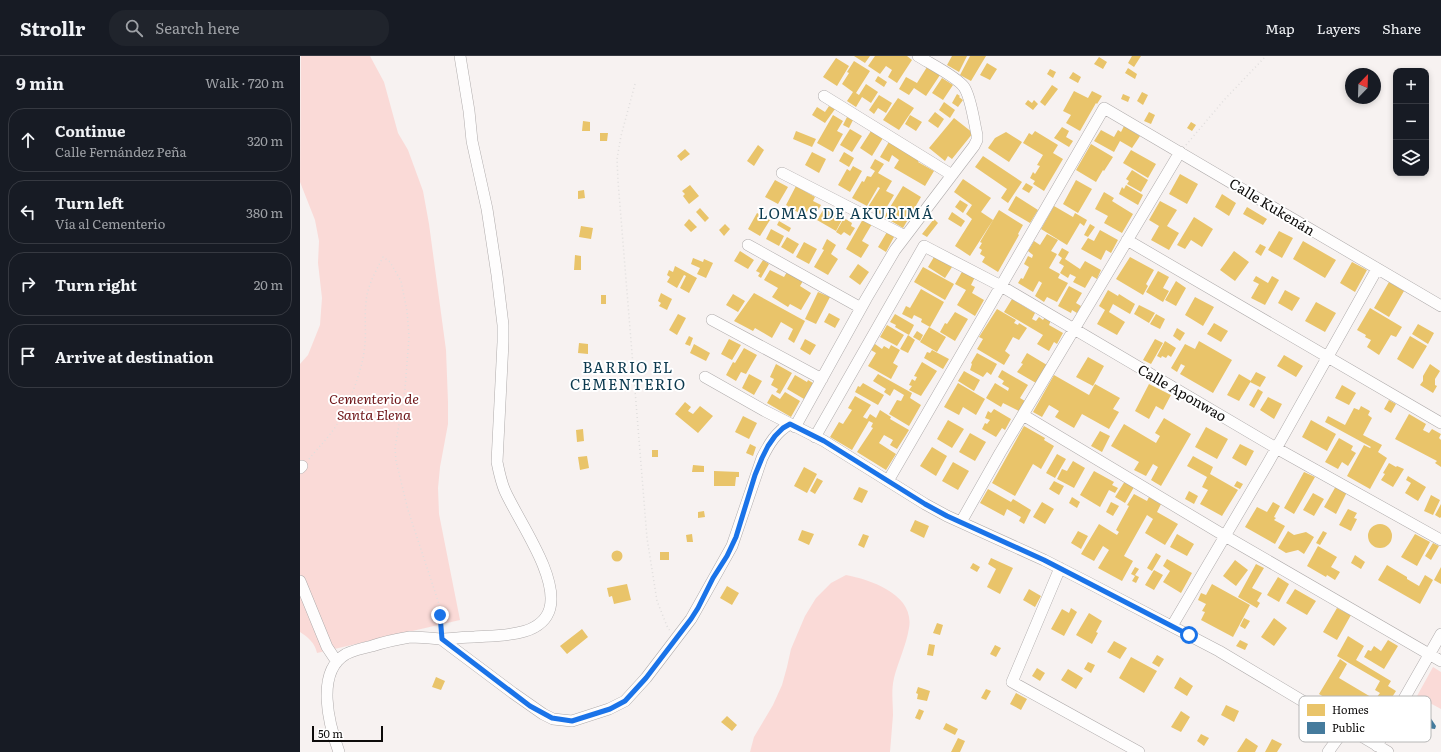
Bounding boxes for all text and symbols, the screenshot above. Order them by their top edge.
search box [109,10,389,46]
text: Strollr [20,14,85,42]
text: Search here [155,16,240,39]
icon: search [123,17,145,39]
text: Map [1265,18,1295,38]
text: Layers [1317,18,1360,38]
text: Share [1382,18,1421,38]
north arrow [1345,68,1381,104]
map controls [1393,68,1429,176]
button: + [1393,68,1429,104]
text: 9 min [16,70,64,95]
text: Walk · 720 m [205,73,284,92]
button: − [1393,104,1429,140]
text: Continue [55,119,125,142]
icon: ahead [17,129,39,151]
text: 320 m [247,131,283,150]
button: layers [1393,140,1429,176]
text: Calle Fernández Peña [55,142,187,161]
street label: Calle Kukenán [1226,173,1319,240]
text: Turn left [55,191,124,214]
icon: left [17,201,39,223]
district label: LOMAS DE AKURIMÁ [758,201,934,224]
text: 380 m [246,203,283,222]
text: Vía al Cementerio [55,214,165,233]
icon: right [17,273,39,295]
text: Turn right [55,273,137,296]
text: 20 m [254,275,283,294]
icon: arrive [17,345,39,367]
text: Arrive at destination [55,345,214,368]
district label: BARRIO EL CEMENTERIO [570,355,686,395]
street label: Calle Aponwao [1134,359,1231,426]
park label: Cementerio de Santa Elena [329,388,419,424]
route end [431,606,449,624]
route start [1180,626,1198,644]
legend [1299,696,1431,742]
text: Homes [1332,701,1369,717]
text: Public [1332,719,1365,735]
scale bar [312,724,383,743]
text: 50 m [318,725,343,741]

